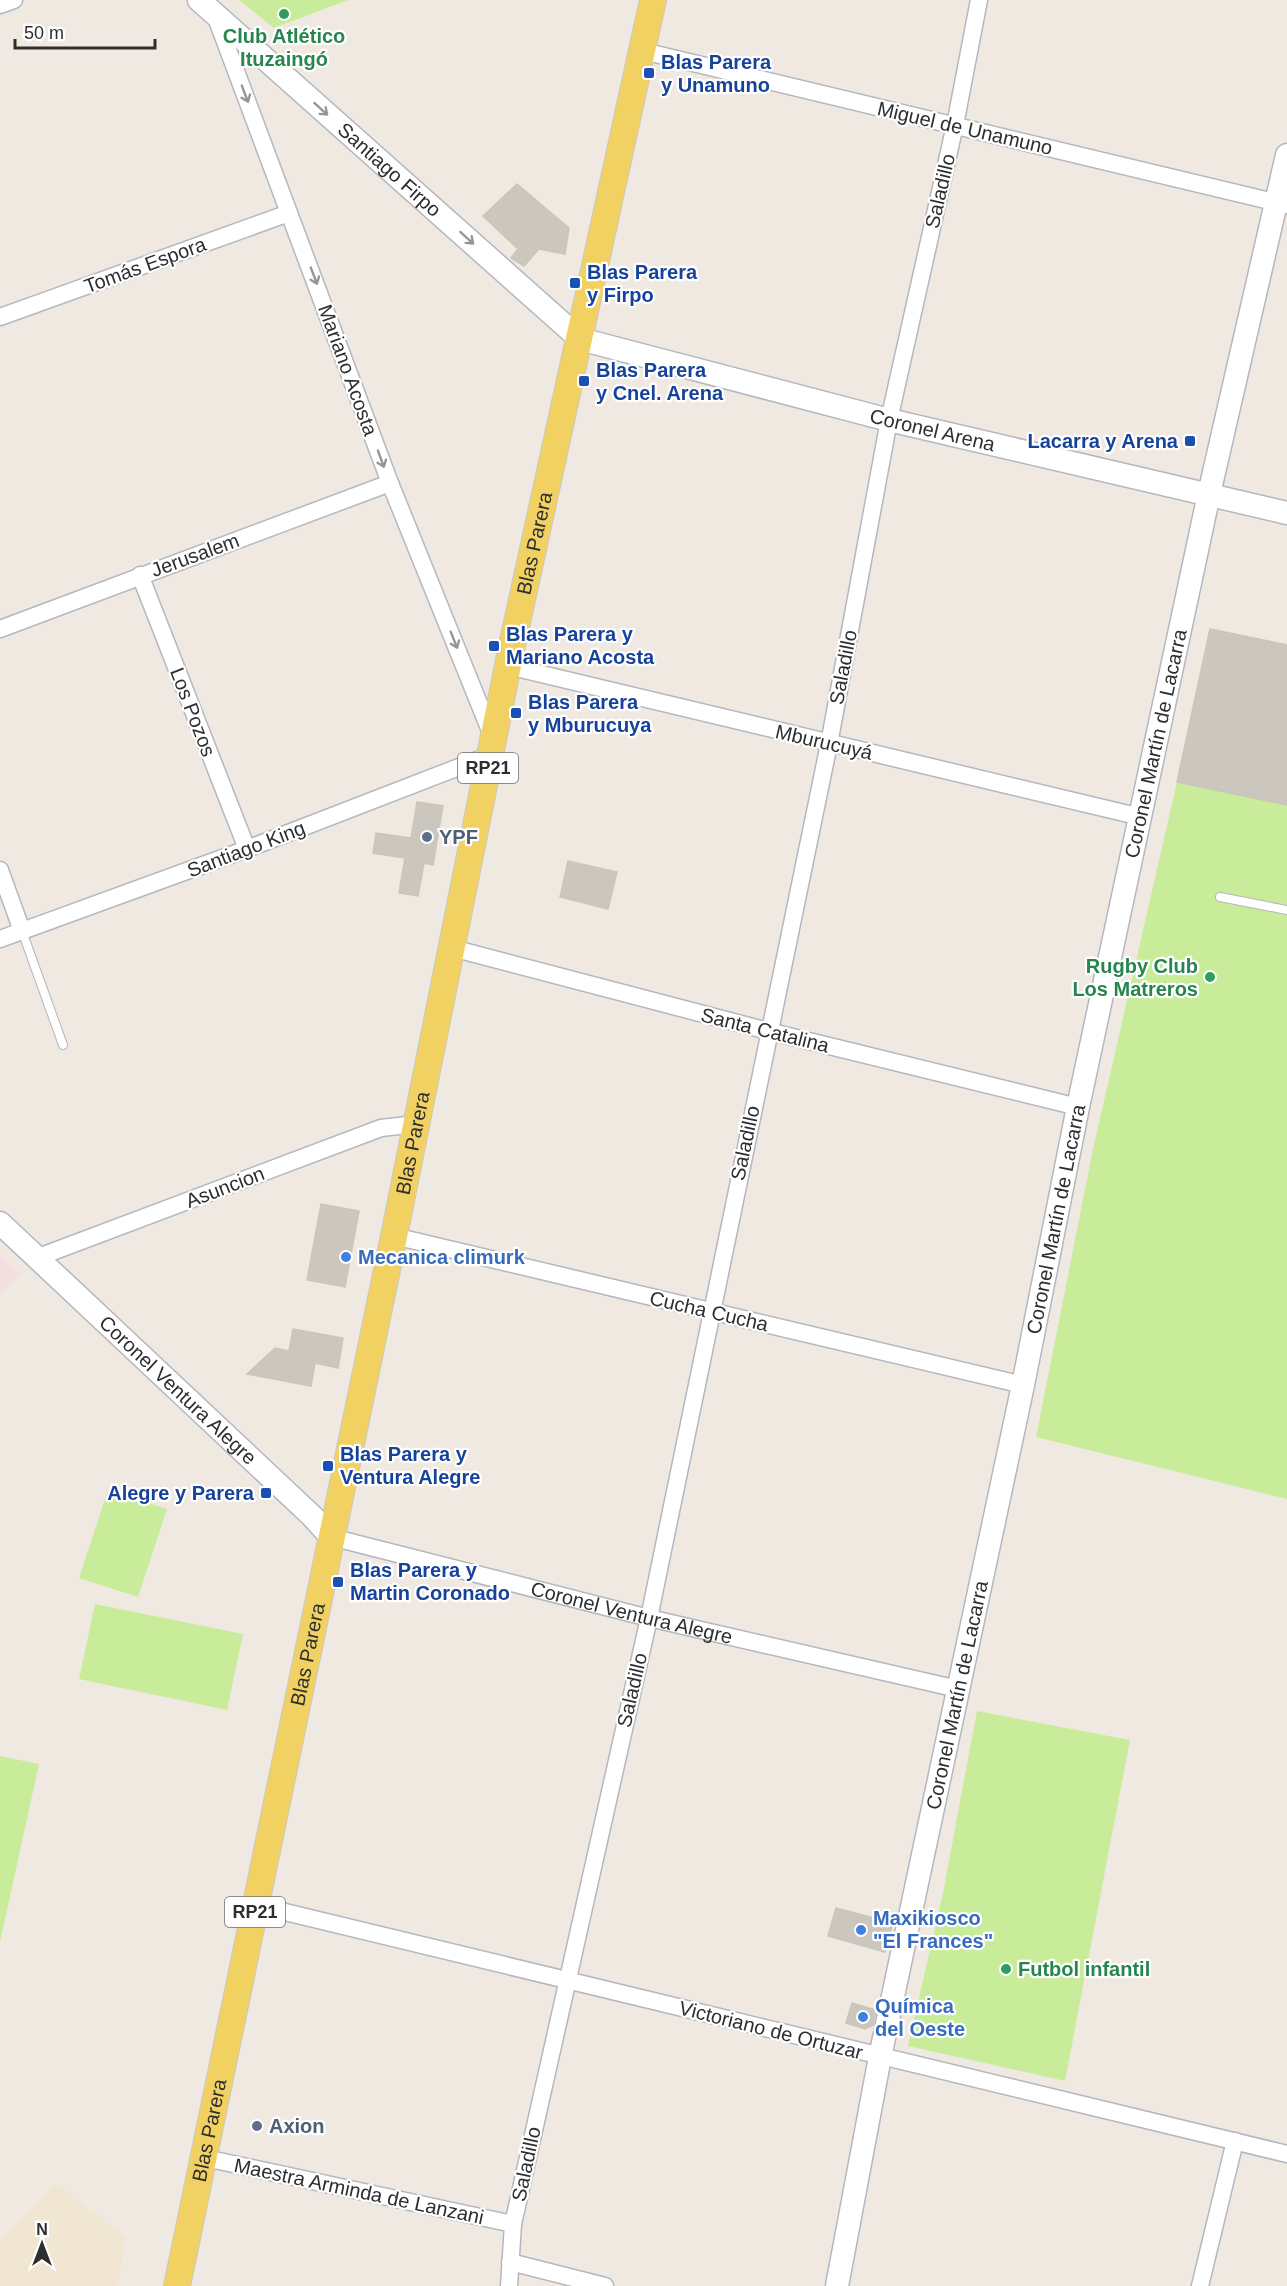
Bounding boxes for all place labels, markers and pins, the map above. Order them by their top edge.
marker: Club Atlético Ituzaingó [277,7,291,21]
place label: Club Atlético Ituzaingó [223,25,345,70]
place label: Blas Parera y Unamuno [661,51,772,96]
marker: Blas Parera y Unamuno [642,66,656,80]
place label: Blas Parera y Firpo [587,261,698,306]
marker: Blas Parera y Firpo [568,276,582,290]
place label: Blas Parera y Cnel. Arena [596,359,724,404]
marker: Blas Parera y Cnel. Arena [577,374,591,388]
place label: Lacarra y Arena [1028,430,1179,452]
marker: Lacarra y Arena [1183,434,1197,448]
place label: Blas Parera y Mariano Acosta [506,623,655,668]
marker: Blas Parera y Mariano Acosta [487,639,501,653]
place label: Blas Parera y Mburucuya [528,691,652,736]
marker: Blas Parera y Mburucuya [509,706,523,720]
place label: YPF [439,826,478,848]
marker: YPF [420,830,434,844]
place label: Rugby Club Los Matreros [1072,955,1198,1000]
marker: Rugby Club Los Matreros [1203,970,1217,984]
place label: Mecanica climurk [358,1246,526,1268]
marker: Mecanica climurk [339,1250,353,1264]
place label: Blas Parera y Ventura Alegre [340,1443,480,1488]
marker: Blas Parera y Ventura Alegre [321,1459,335,1473]
place label: Alegre y Parera [107,1482,255,1504]
marker: Alegre y Parera [259,1486,273,1500]
place label: Blas Parera y Martin Coronado [350,1559,510,1604]
marker: Blas Parera y Martin Coronado [331,1575,345,1589]
place label: Maxikiosco "El Frances" [873,1907,993,1952]
marker: Maxikiosco "El Frances" [854,1923,868,1937]
place label: Futbol infantil [1018,1958,1150,1980]
marker: Futbol infantil [999,1962,1013,1976]
place label: Química del Oeste [875,1995,965,2040]
marker: Química del Oeste [856,2010,870,2024]
place label: Axion [269,2115,325,2137]
marker: Axion [250,2119,264,2133]

